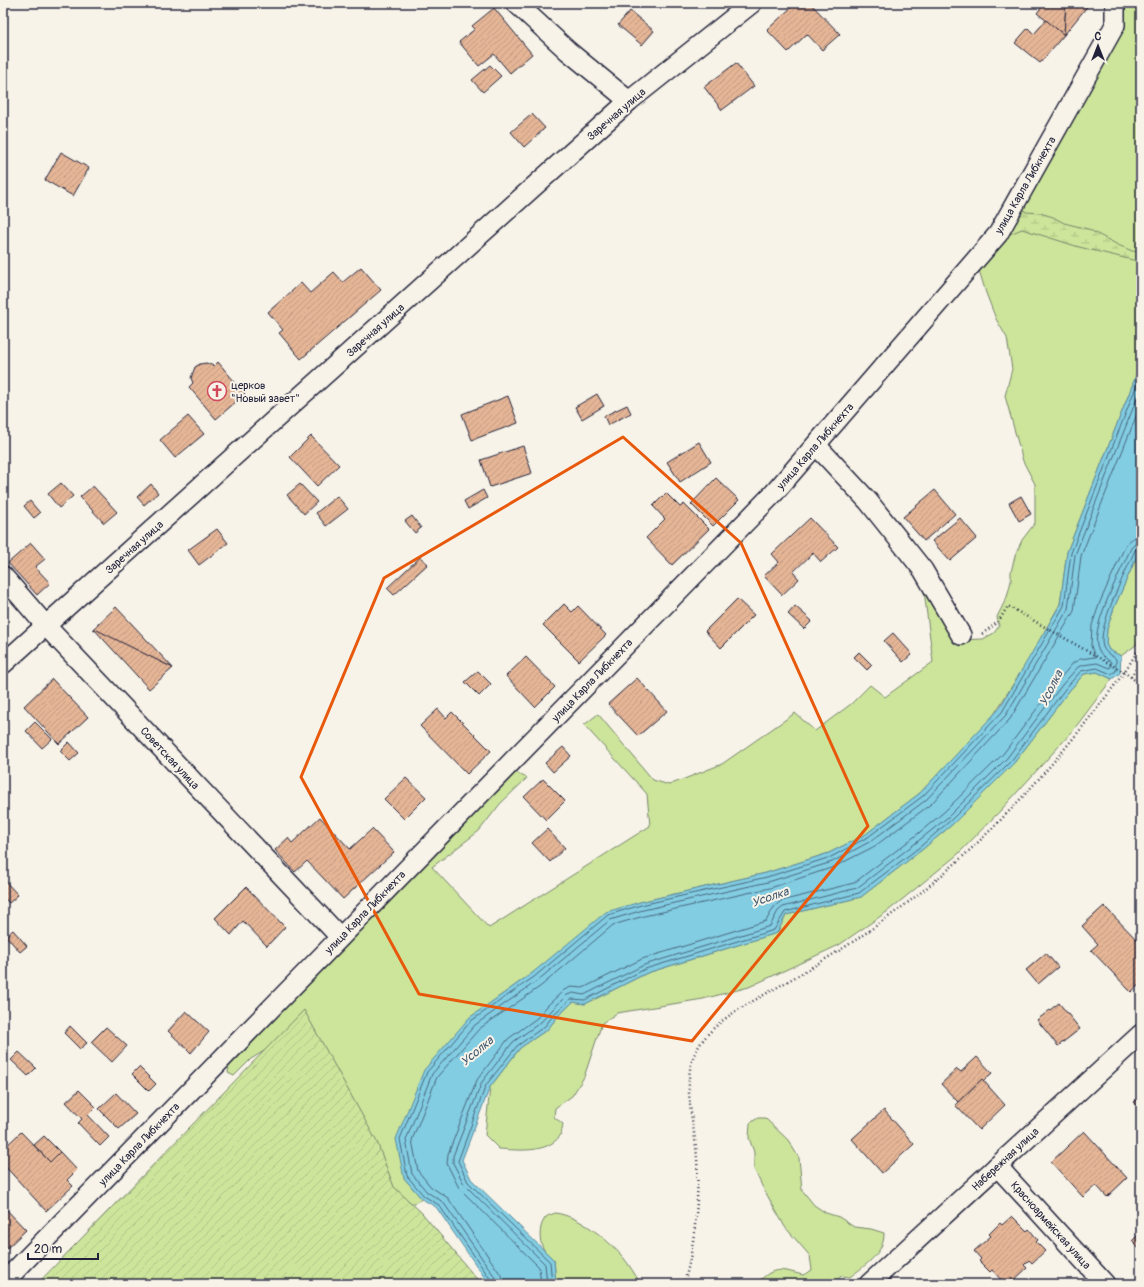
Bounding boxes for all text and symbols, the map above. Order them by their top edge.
north arrow [1078,26,1118,66]
text: С [1095,30,1102,43]
street label: Заречная улица [584,85,648,143]
street label: улица Карла Либкнехта [992,134,1059,237]
street label: Заречная улица [344,301,407,360]
place label: церков "Новый завет" [231,379,300,405]
church icon: церков "Новый завет" [206,380,228,402]
street label: улица Карла Либкнехта [774,400,856,493]
street label: Заречная улица [103,518,166,577]
street label: улица Карла Либкнехта [549,636,635,725]
water label: Усолка [1036,667,1067,708]
street label: Советская улица [137,725,202,792]
street label: улица Карла Либкнехта [322,868,408,957]
water label: Усолка [750,884,792,911]
water label: Усолка [458,1033,498,1069]
street label: улица Карла Либкнехта [96,1100,182,1189]
street label: Набережная улица [969,1125,1041,1194]
street label: Красноармейская улица [1008,1179,1093,1272]
scale bar [28,1235,98,1261]
text: 20 m [34,1242,63,1257]

